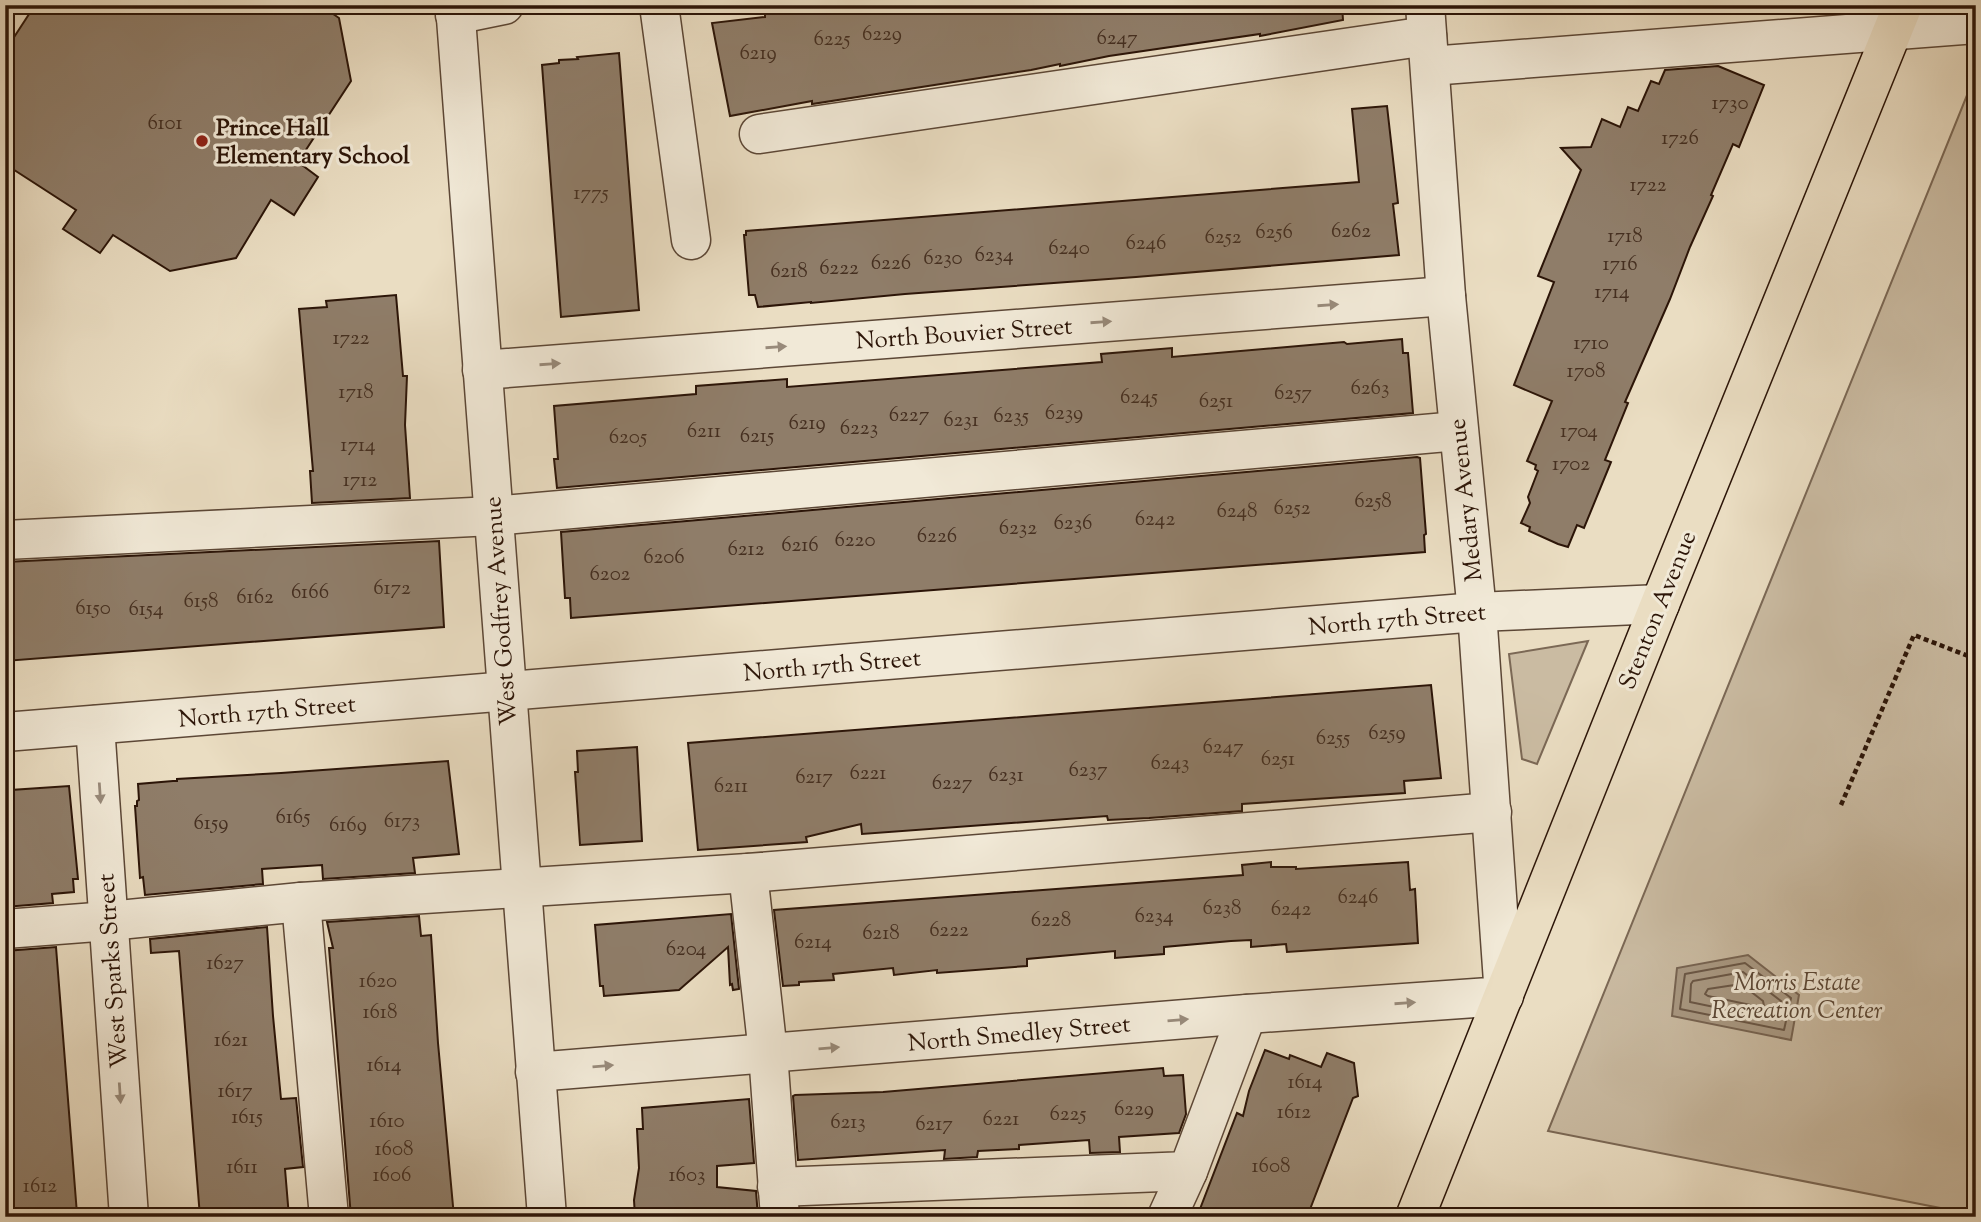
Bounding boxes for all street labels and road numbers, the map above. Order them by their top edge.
street label: North Bouvier Street [855,310,1074,360]
street label: Medary Avenue [1442,417,1492,583]
street label: West Godfrey Avenue [477,495,527,727]
street label: Stenton Avenue [1612,526,1706,695]
street label: North 17th Street [1307,596,1487,646]
street label: North 17th Street [742,642,922,692]
street label: North 17th Street [177,688,357,738]
street label: West Sparks Street [90,872,138,1069]
street label: North Smedley Street [906,1008,1132,1062]

